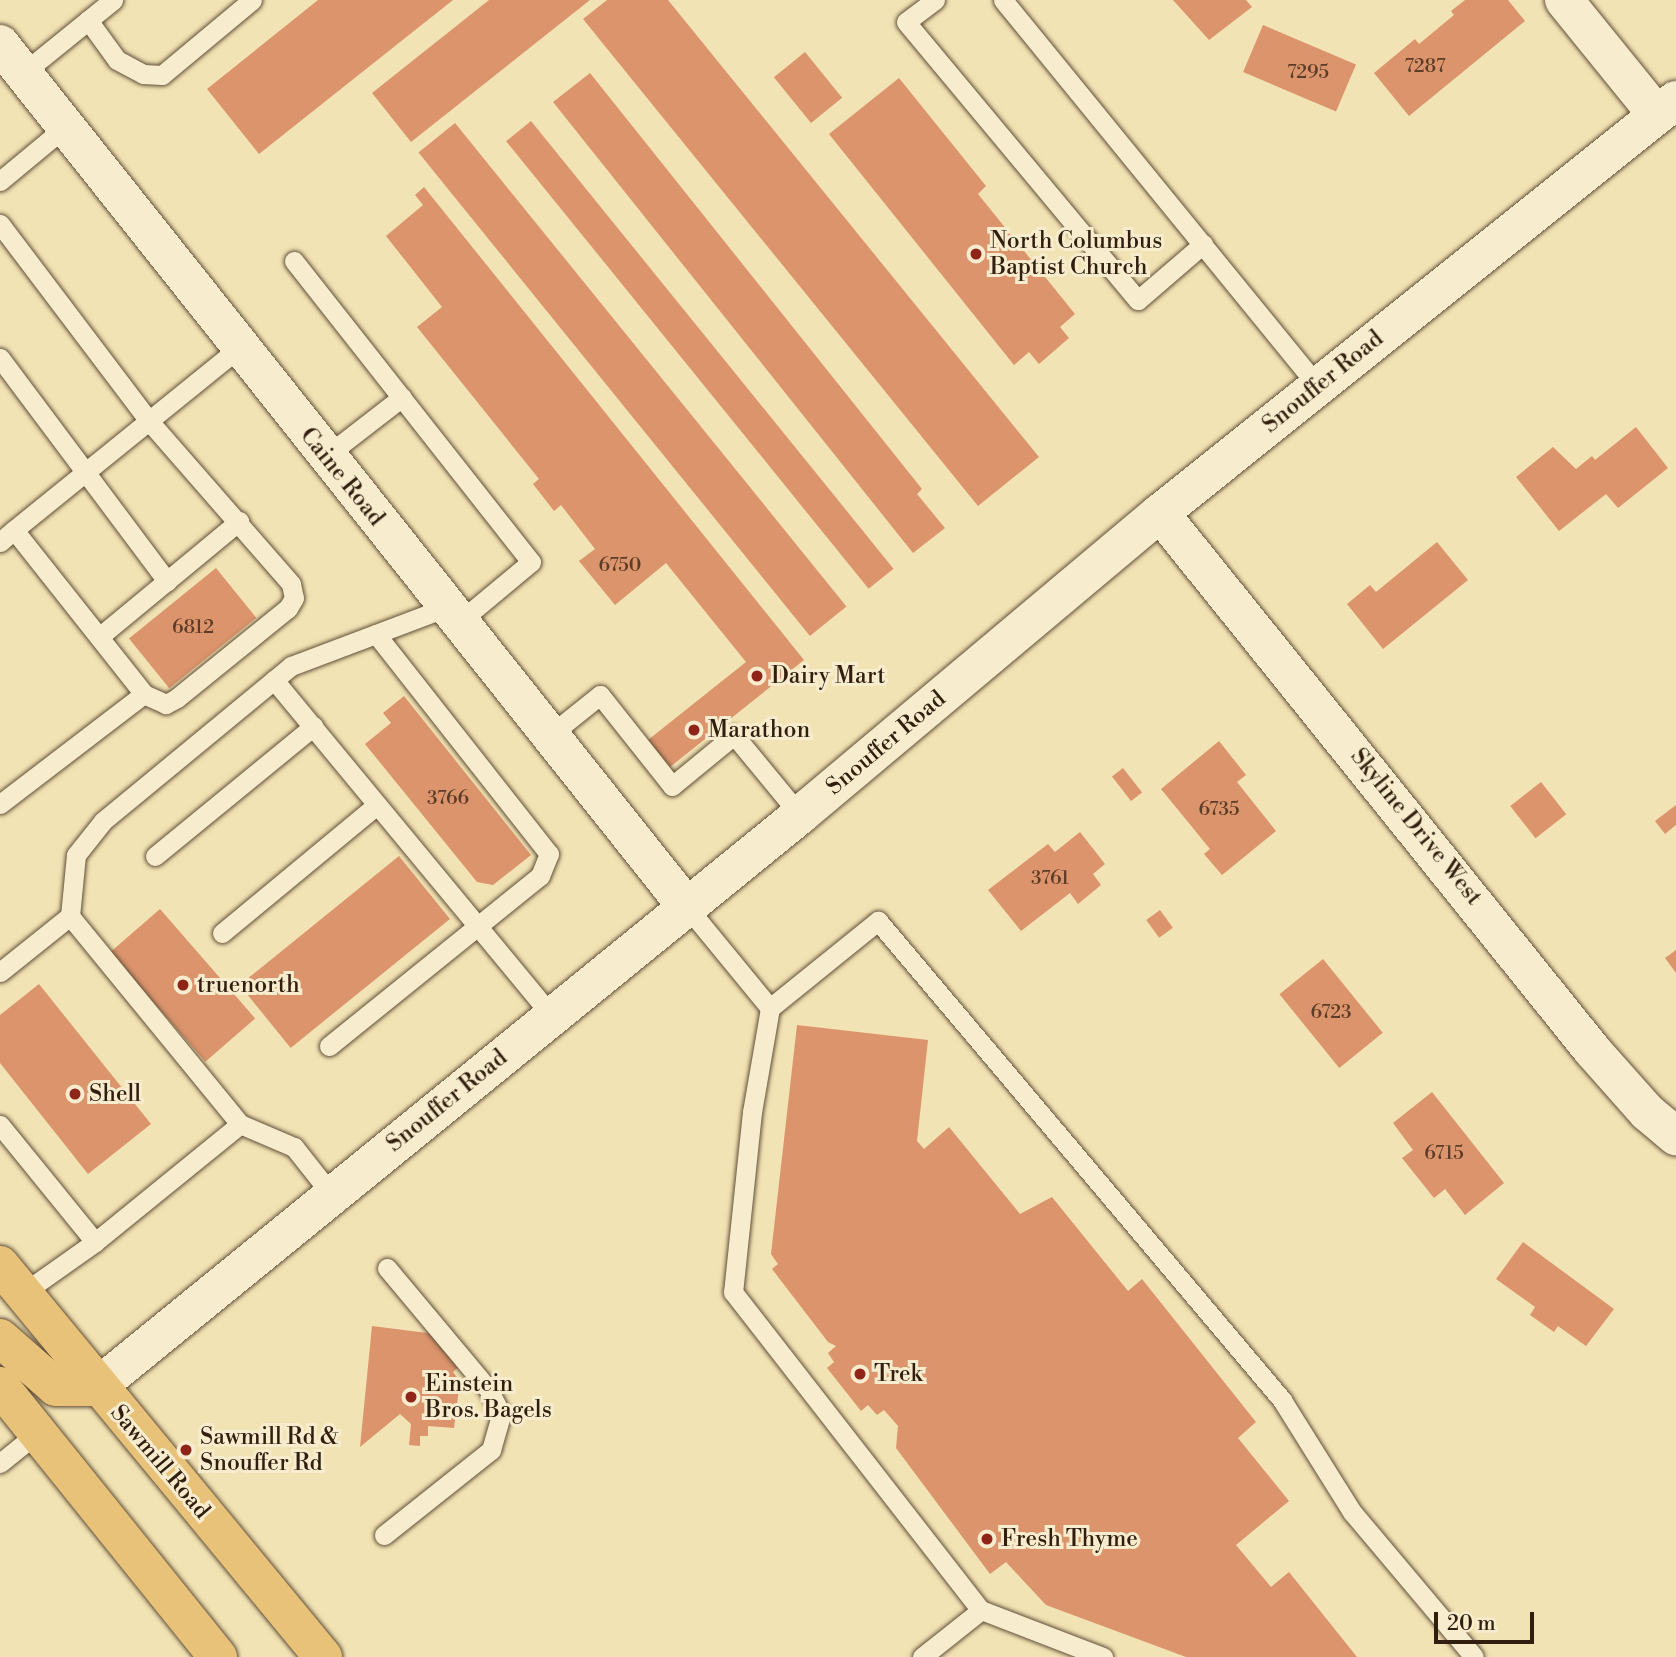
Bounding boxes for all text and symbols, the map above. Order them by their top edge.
house number: 7287 [1404,56,1446,78]
house number: 7295 [1287,62,1329,84]
place label: North Columbus Baptist Church [990,227,1162,281]
marker: North Columbus Baptist Church [968,246,984,262]
street label: Snouffer Road [1257,325,1389,439]
street label: Caine Road [294,422,390,532]
house number: 6750 [599,555,641,577]
house number: 6812 [172,617,214,639]
place label: Dairy Mart [771,662,885,690]
marker: Dairy Mart [749,668,765,684]
street label: Snouffer Road [821,685,951,801]
place label: Marathon [708,716,810,744]
marker: Marathon [686,722,702,738]
street label: Skyline Drive West [1344,743,1488,911]
house number: 3766 [427,788,469,810]
house number: 6735 [1199,799,1239,821]
house number: 3761 [1031,868,1069,890]
place label: truenorth [197,971,300,999]
marker: truenorth [175,977,191,993]
house number: 6723 [1310,1002,1352,1024]
street label: Snouffer Road [381,1044,513,1158]
place label: Shell [89,1080,141,1108]
marker: Shell [67,1086,83,1102]
house number: 6715 [1424,1143,1464,1165]
place label: Trek [874,1360,923,1388]
marker: Trek [852,1366,868,1382]
place label: Einstein Bros. Bagels [425,1370,552,1424]
marker: Einstein Bros. Bagels [403,1389,419,1405]
street label: Sawmill Road [104,1400,216,1524]
place label: Sawmill Rd & Snouffer Rd [200,1423,339,1477]
marker: Sawmill Rd & Snouffer Rd [178,1442,194,1458]
place label: Fresh Thyme [1001,1525,1138,1553]
marker: Fresh Thyme [979,1531,995,1547]
scale bar [1438,1598,1538,1642]
text: 20 m [1447,1611,1496,1637]

